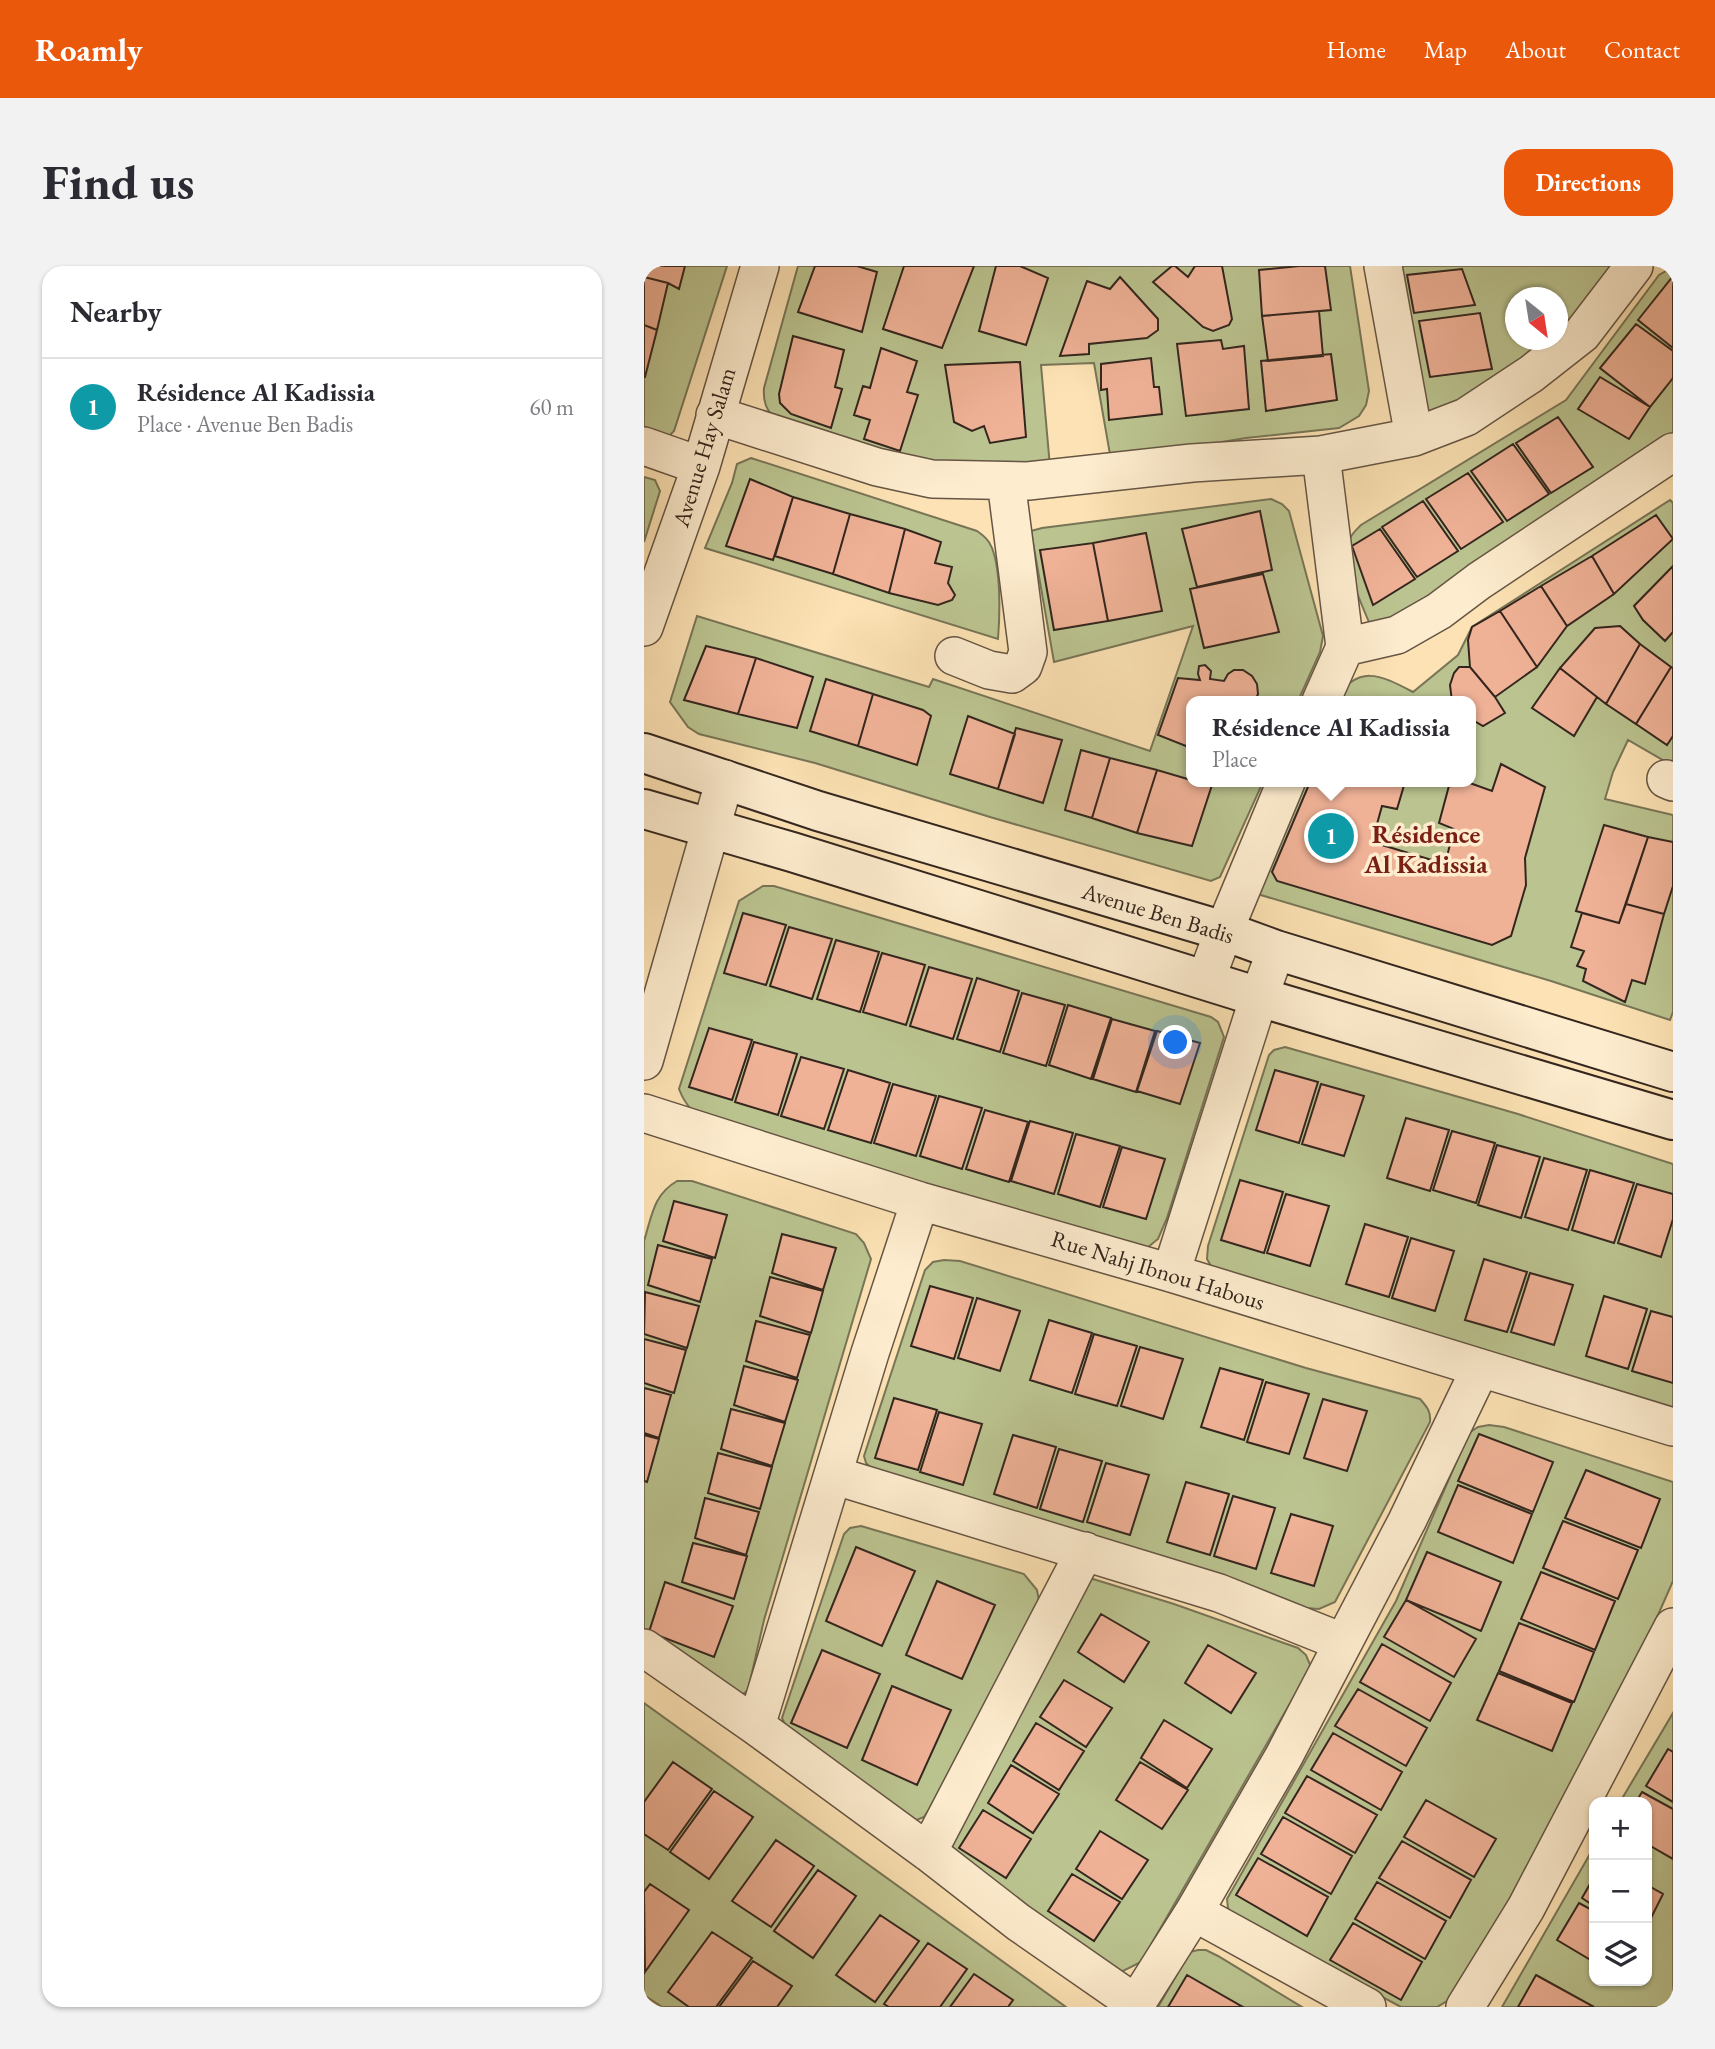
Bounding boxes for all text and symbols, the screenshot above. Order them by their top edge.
text: Roamly [35,28,143,71]
text: Home [1326,34,1386,65]
text: Map [1424,34,1467,65]
text: About [1505,34,1566,65]
text: Contact [1604,34,1680,65]
button: Directions [1504,149,1673,216]
text: Find us [42,150,194,214]
north arrow [1505,287,1568,350]
text: Nearby [70,292,162,331]
street label: Avenue Hay Salam [665,363,743,531]
text: Résidence Al Kadissia [137,375,375,409]
text: 1 [87,392,99,422]
text: 60 m [529,392,574,422]
text: Place · Avenue Ben Badis [137,409,353,439]
popup [1186,696,1476,787]
text: Résidence Al Kadissia [1212,710,1450,744]
text: Place [1212,744,1257,774]
pin: 1 [1308,810,1354,862]
district label: Résidence Al Kadissia [1363,817,1488,881]
street label: Avenue Ben Badis [1077,875,1238,950]
your location [1158,1025,1192,1059]
street label: Rue Nahj Ibnou Habous [1048,1223,1268,1317]
map controls [1589,1797,1652,1986]
button: + [1589,1797,1652,1860]
button: − [1589,1860,1652,1923]
button: layers [1589,1923,1652,1986]

